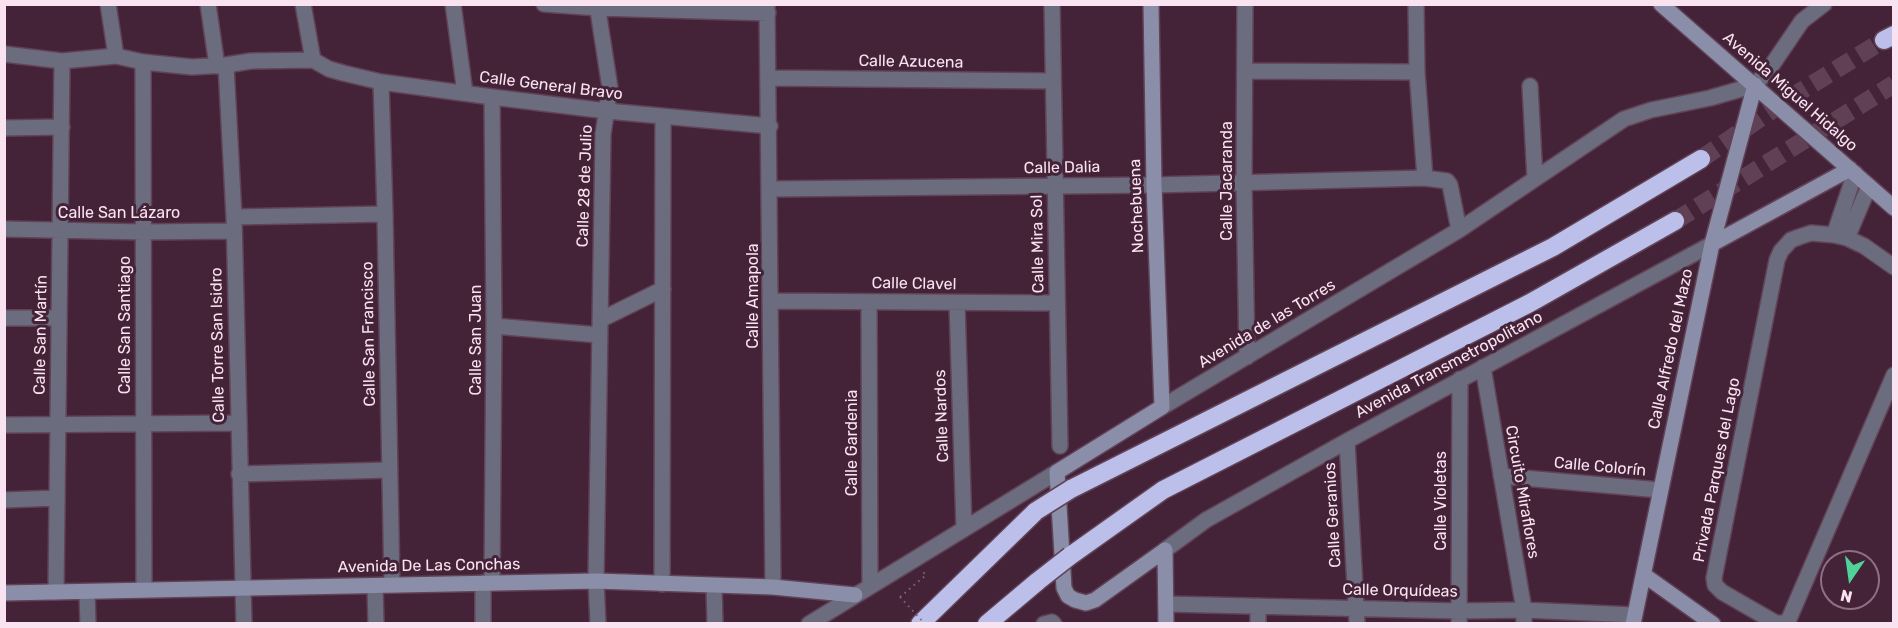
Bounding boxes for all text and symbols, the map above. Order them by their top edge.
street label: Avenida Miguel Hidalgo [1719,28,1861,156]
street label: Calle Azucena [858,51,964,73]
street label: Calle General Bravo [478,68,624,104]
street label: Calle Jacaranda [1217,121,1237,241]
street label: Calle 28 de Julio [573,124,597,248]
street label: Calle Dalia [1024,158,1100,178]
street label: Nochebuena [1126,158,1148,254]
street label: Calle Mira Sol [1028,195,1048,293]
street label: Calle San Lázaro [58,203,180,223]
street label: Calle Amapola [743,243,763,349]
street label: Calle San Santiago [115,256,135,394]
street label: Calle San Francisco [358,261,380,407]
street label: Calle Torre San Isidro [207,267,229,423]
street label: Calle Alfredo del Mazo [1645,267,1697,431]
street label: Calle Clavel [871,274,957,294]
street label: Calle San Martín [30,275,52,395]
street label: Avenida de las Torres [1195,275,1339,373]
street label: Calle San Juan [466,285,486,395]
street label: Avenida Transmetropolitano [1352,307,1546,423]
street label: Calle Nardos [931,369,953,463]
street label: Privada Parques del Lago [1690,376,1744,564]
street label: Calle Gardenia [842,390,862,496]
street label: Circuito Miraflores [1501,424,1543,560]
street label: Calle Violetas [1431,451,1451,551]
street label: Calle Colorín [1553,453,1647,481]
street label: Calle Geranios [1321,462,1345,568]
north arrow [1820,550,1880,610]
street label: Avenida De Las Conchas [338,555,520,577]
street label: Calle Orquídeas [1342,580,1458,602]
text: N [1839,586,1854,607]

